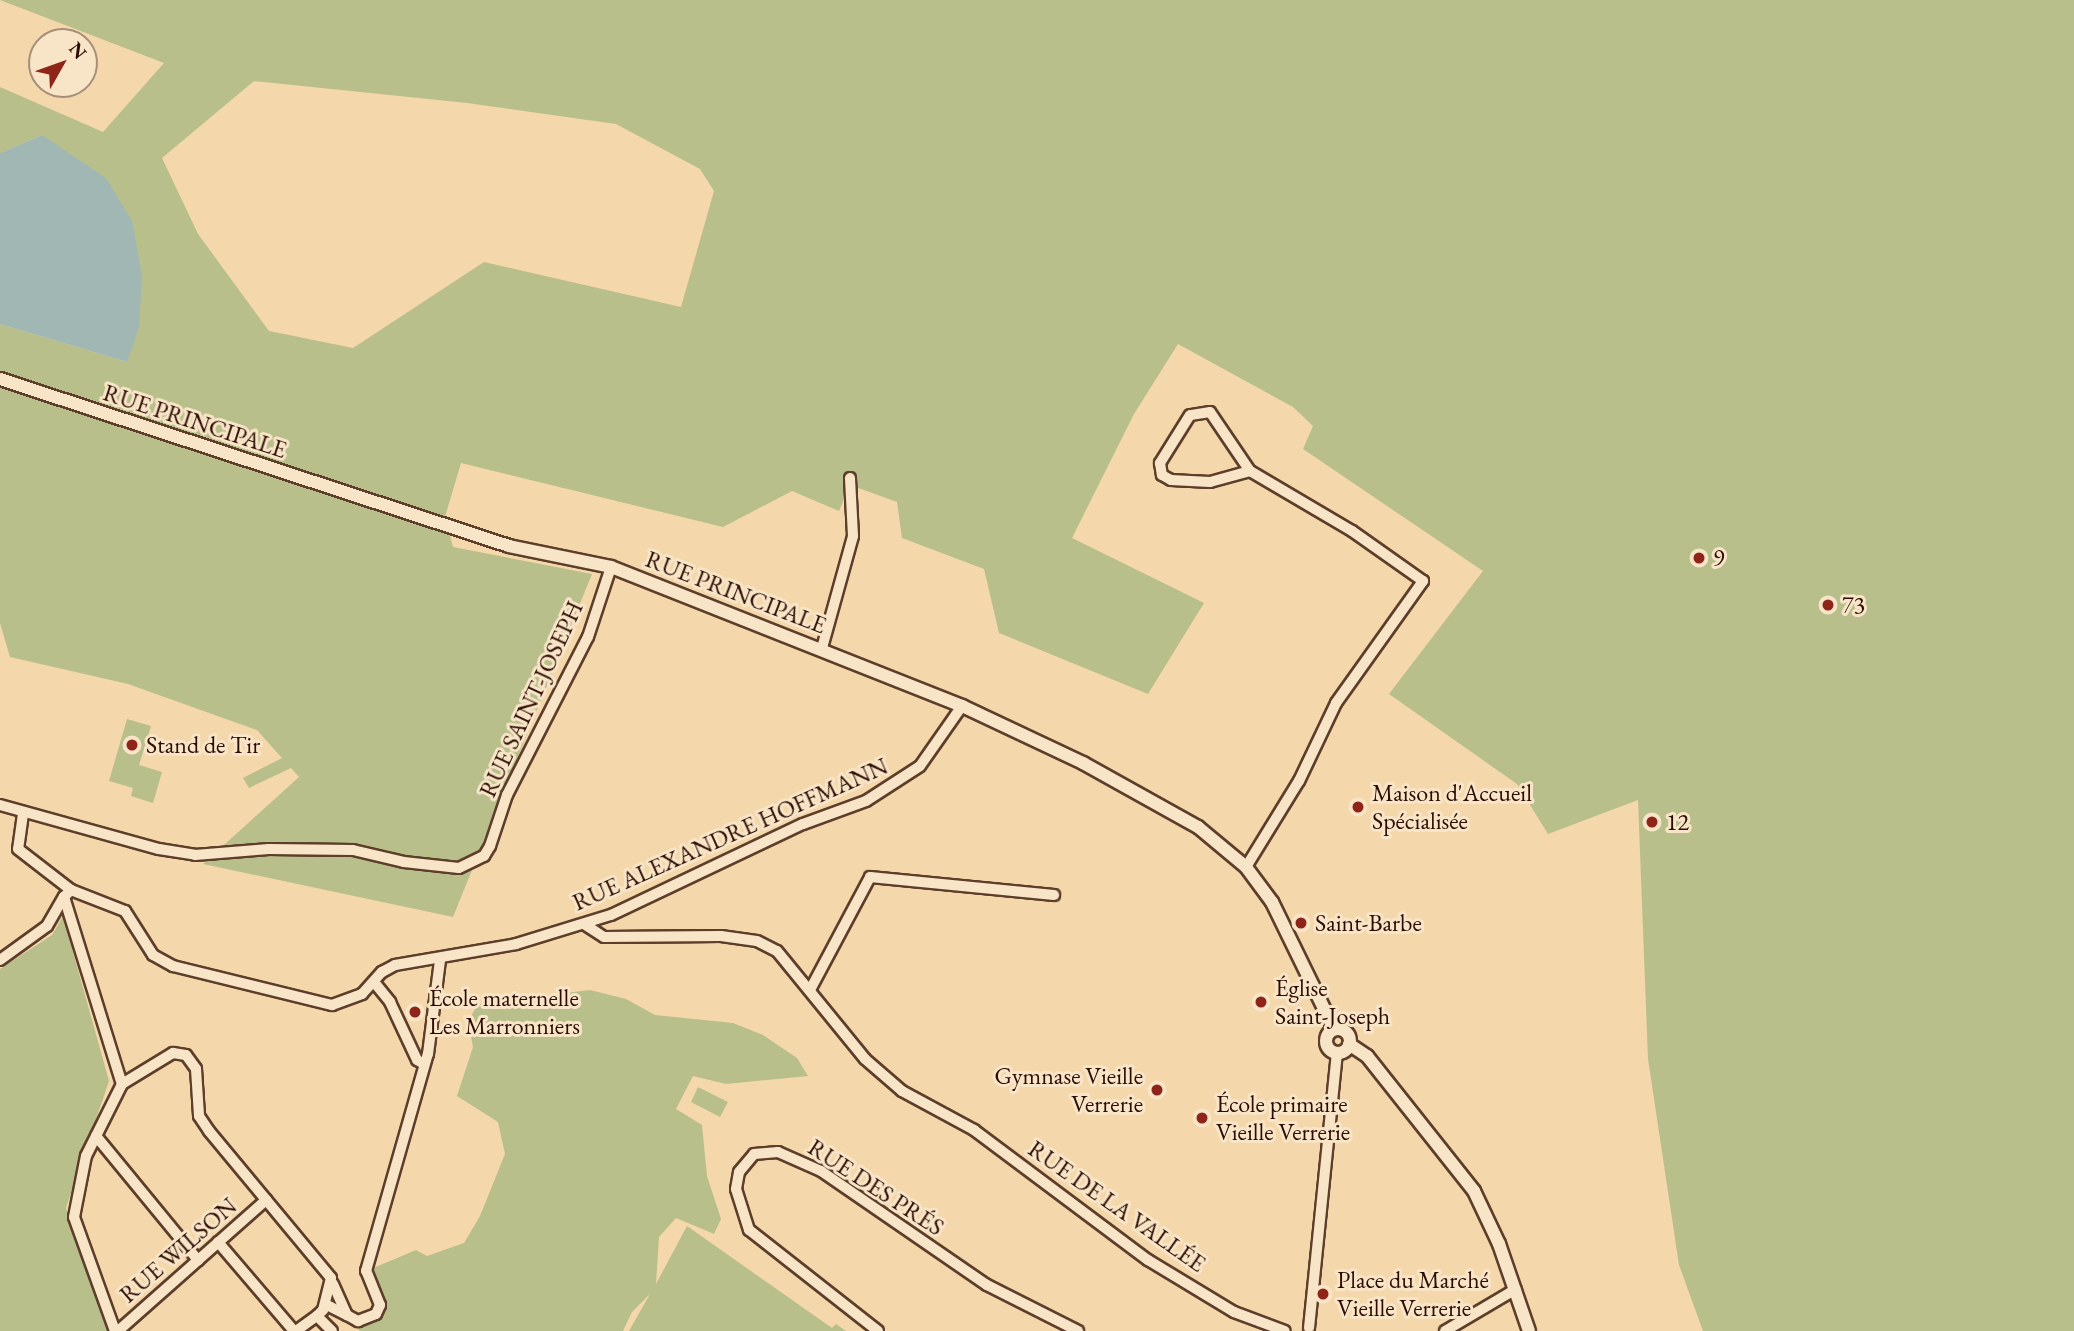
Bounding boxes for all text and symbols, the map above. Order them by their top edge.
north arrow [28,28,98,98]
text: N [63,37,92,64]
street label: RUE PRINCIPALE [100,378,290,464]
street label: RUE PRINCIPALE [642,544,830,640]
place label: 9 [1713,544,1725,572]
marker: 9 [1691,550,1707,566]
place label: 73 [1842,591,1865,619]
street label: RUE SAINT-JOSEPH [473,596,589,802]
marker: 73 [1820,597,1836,613]
place label: Stand de Tir [146,731,260,759]
marker: Stand de Tir [124,737,140,753]
street label: RUE ALEXANDRE HOFFMANN [568,751,892,917]
place label: Maison d'Accueil Spécialisée [1372,779,1532,835]
marker: Maison d'Accueil Spécialisée [1350,799,1366,815]
place label: 12 [1666,808,1689,836]
marker: 12 [1644,814,1660,830]
place label: Saint-Barbe [1315,909,1422,937]
marker: Saint-Barbe [1293,915,1309,931]
place label: Église Saint-Joseph [1275,974,1390,1030]
place label: École maternelle Les Marronniers [429,984,580,1040]
marker: Église Saint-Joseph [1253,994,1269,1010]
marker: École maternelle Les Marronniers [407,1004,423,1020]
place label: Gymnase Vieille Verrerie [995,1062,1143,1118]
marker: Gymnase Vieille Verrerie [1149,1082,1165,1098]
place label: École primaire Vieille Verrerie [1216,1090,1350,1146]
marker: École primaire Vieille Verrerie [1194,1110,1210,1126]
street label: RUE DES PRÉS [803,1132,949,1242]
street label: RUE DE LA VALLÉE [1023,1134,1211,1278]
street label: RUE WILSON [114,1191,242,1309]
place label: Place du Marché Vieille Verrerie [1337,1266,1489,1322]
marker: Place du Marché Vieille Verrerie [1315,1286,1331,1302]

